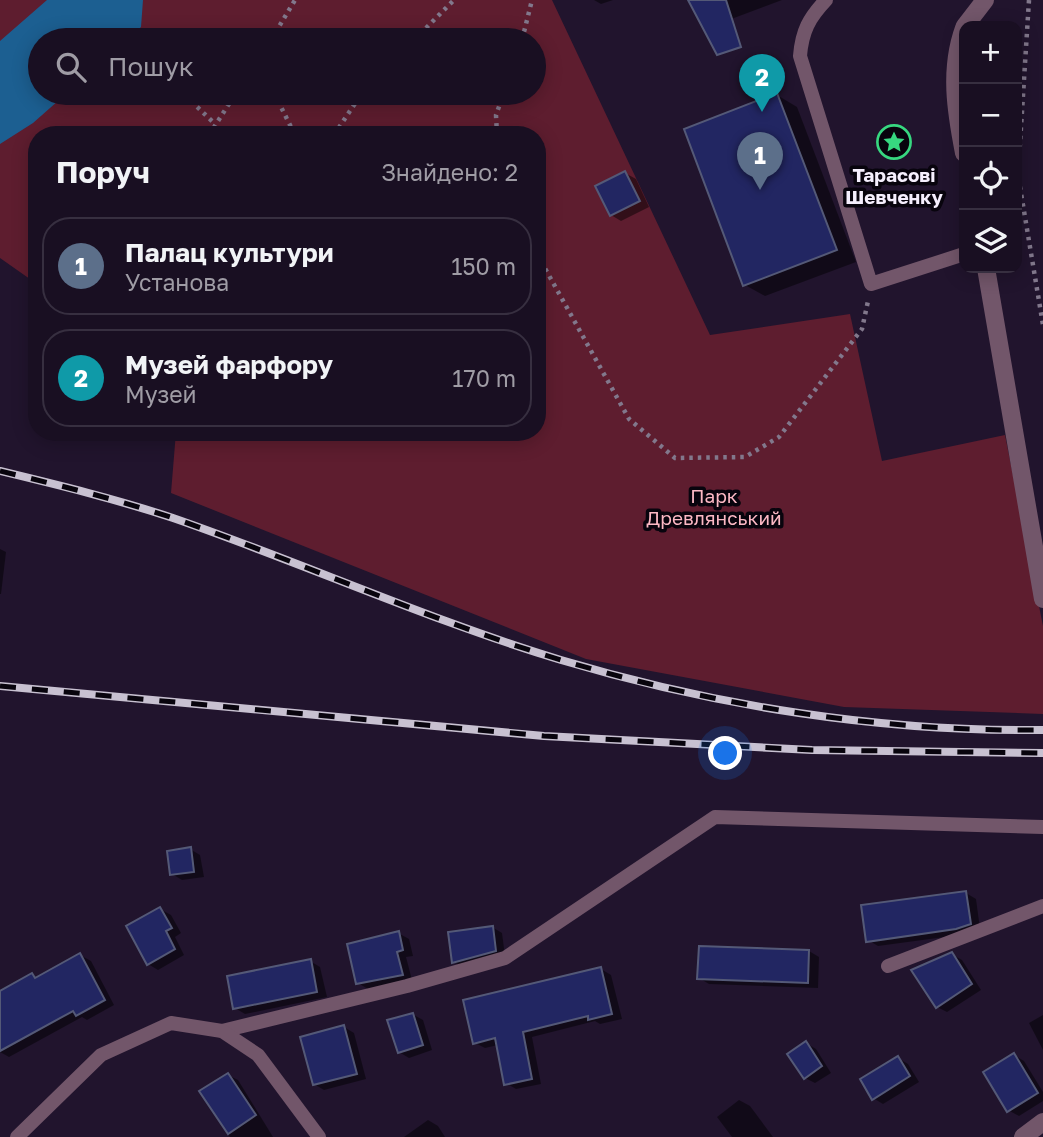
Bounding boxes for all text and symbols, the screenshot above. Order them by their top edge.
map controls [959,21,1022,273]
button: + [959,21,1022,84]
search box [28,28,546,105]
icon: search [52,48,90,86]
text: Пошук [108,51,194,82]
pin: 2 [739,54,785,112]
button: − [959,84,1022,147]
place icon: Тарасові Шевченку [875,123,913,161]
pin: 1 [737,132,783,190]
button: locate [959,147,1022,210]
text: Поруч [56,154,150,190]
text: Знайдено: 2 [381,158,518,186]
place label: Тарасові Шевченку [845,163,943,208]
button: layers [959,210,1022,273]
text: Палац культури [125,237,334,268]
text: 1 [75,252,87,280]
text: 150 m [451,252,516,280]
text: Установа [125,268,229,296]
text: Музей фарфору [125,349,333,380]
text: 2 [74,364,88,392]
text: 170 m [452,364,516,392]
text: Музей [125,380,197,408]
park label: Парк Древлянський [646,484,782,529]
your location [708,736,742,770]

